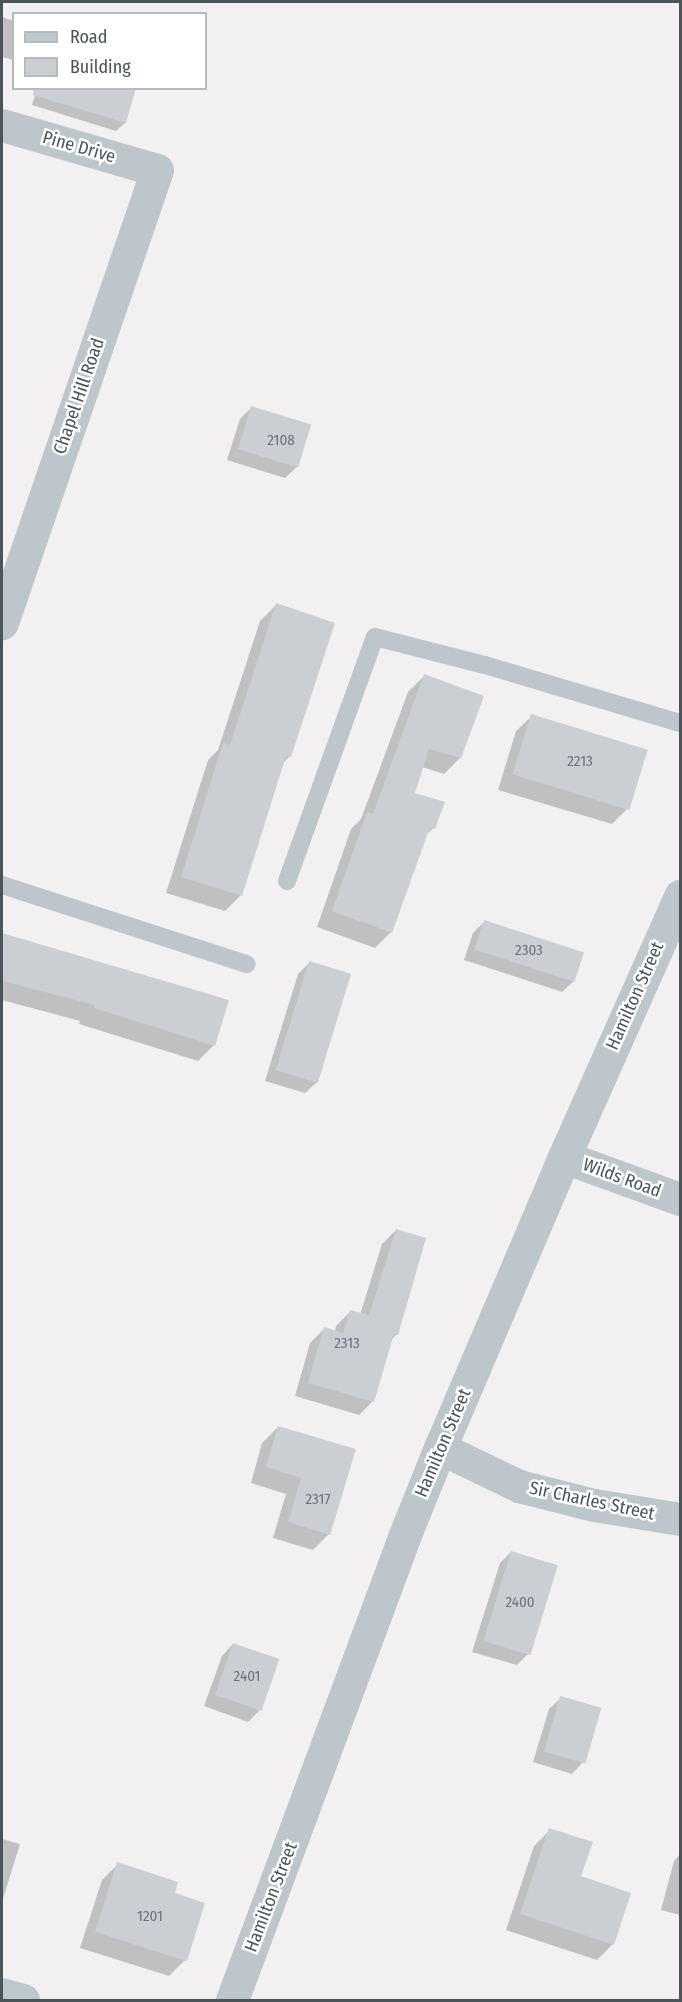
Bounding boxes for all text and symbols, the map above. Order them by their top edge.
legend [12,12,207,90]
text: Road [70,26,107,48]
text: Building [70,56,131,78]
street label: Pine Drive [40,126,118,168]
street label: Chapel Hill Road [49,335,109,457]
house number: 2108 [267,432,295,450]
house number: 2213 [567,753,593,771]
street label: Hamilton Street [602,939,668,1053]
house number: 2303 [515,942,543,960]
street label: Wilds Road [580,1154,664,1202]
house number: 2313 [334,1335,360,1353]
street label: Hamilton Street [410,1385,476,1501]
street label: Sir Charles Street [528,1477,656,1525]
house number: 2317 [306,1491,330,1509]
house number: 2400 [505,1594,535,1612]
house number: 2401 [234,1668,260,1686]
street label: Hamilton Street [240,1839,302,1955]
house number: 1201 [137,1908,163,1926]

